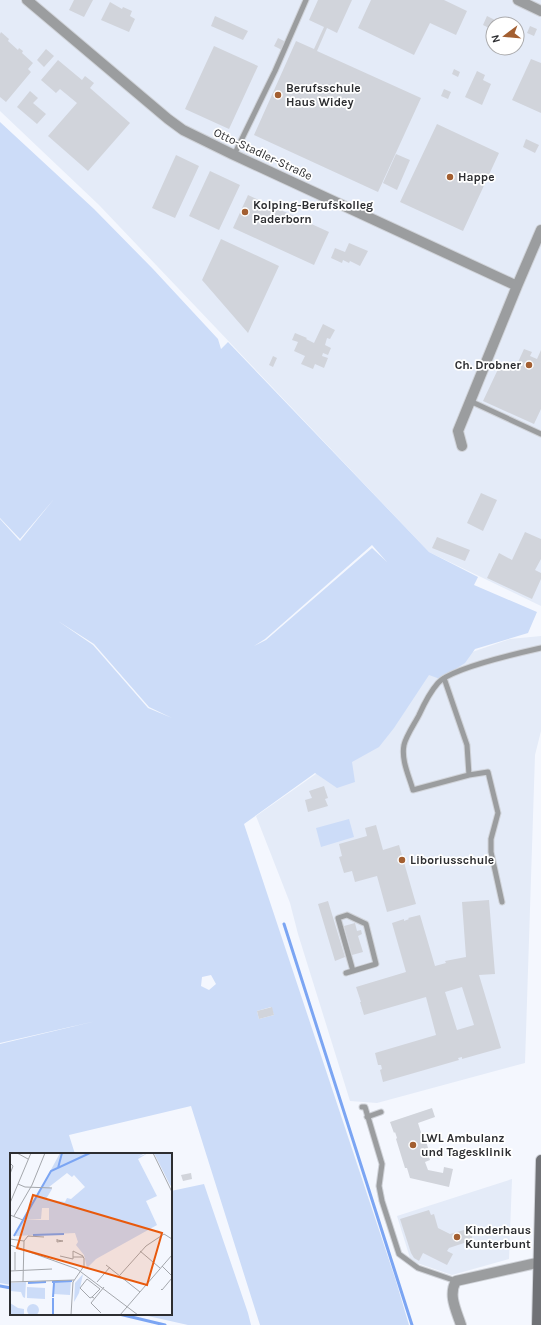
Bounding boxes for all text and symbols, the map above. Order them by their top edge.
north arrow [485,16,525,56]
text: N [489,33,503,44]
place label: Berufsschule Haus Widey [286,81,361,109]
marker: Berufsschule Haus Widey [273,90,283,100]
street label: Otto-Stadler-Straße [211,125,315,183]
place label: Happe [458,170,495,184]
marker: Happe [445,172,455,182]
place label: Kolping-Berufskolleg Paderborn [253,198,373,226]
marker: Kolping-Berufskolleg Paderborn [240,207,250,217]
place label: Ch. Drobner [455,358,521,372]
marker: Ch. Drobner [524,360,534,370]
place label: Liboriusschule [410,853,494,867]
marker: Liboriusschule [397,855,407,865]
place label: LWL Ambulanz und Tagesklinik [421,1131,512,1159]
marker: LWL Ambulanz und Tagesklinik [408,1140,418,1150]
inset map [10,1153,172,1315]
place label: Kinderhaus Kunterbunt [465,1223,531,1251]
marker: Kinderhaus Kunterbunt [452,1232,462,1242]

